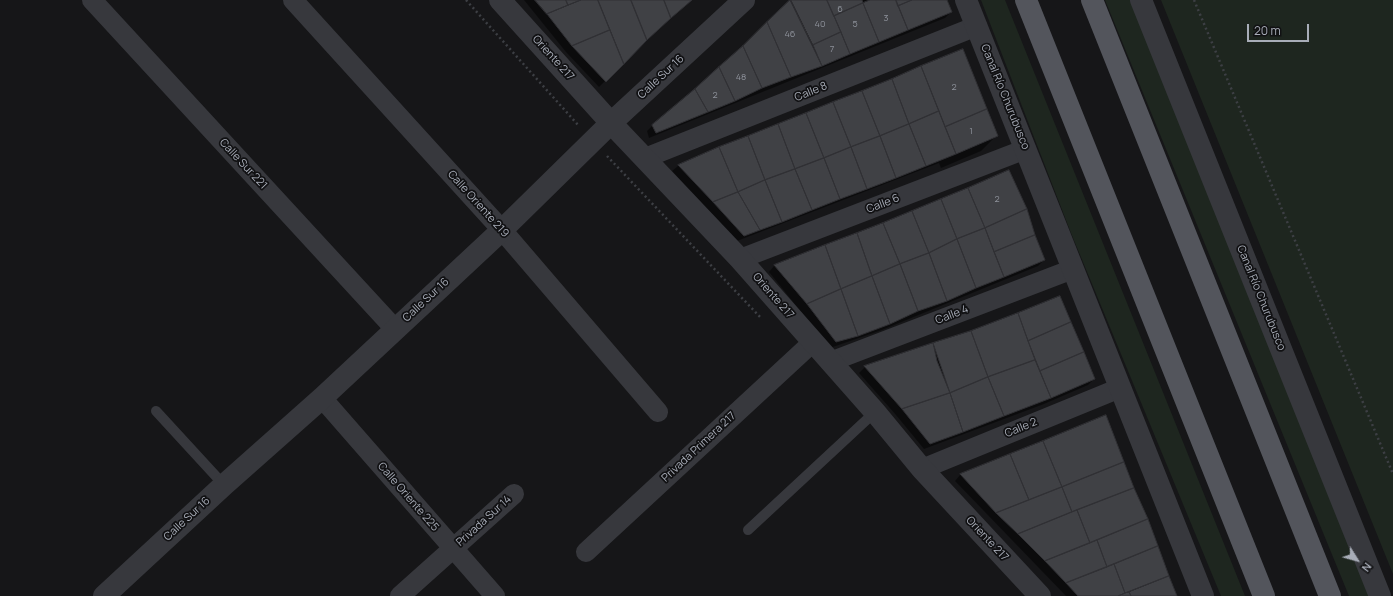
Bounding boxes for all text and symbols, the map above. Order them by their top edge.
house number: 6 [837,4,843,14]
house number: 3 [884,13,888,23]
scale bar [1249,16,1311,42]
house number: 40 [815,19,825,29]
house number: 5 [852,19,858,29]
text: 20 m [1254,22,1281,39]
house number: 46 [785,29,795,39]
street label: Oriente 217 [529,33,577,83]
street label: Canal Río Churubusco [978,42,1032,152]
house number: 7 [830,44,834,54]
street label: Calle Sur 16 [635,52,687,102]
house number: 48 [736,72,746,82]
street label: Calle 8 [793,79,829,105]
house number: 2 [951,82,957,92]
house number: 2 [712,90,718,100]
house number: 1 [969,126,973,136]
street label: Calle Sur 221 [216,136,270,192]
street label: Calle Oriente 219 [445,168,511,240]
street label: Calle 6 [864,192,902,216]
house number: 2 [994,194,1000,204]
street label: Canal Río Churubusco [1234,243,1288,353]
street label: Oriente 217 [750,270,796,322]
street label: Calle Sur 16 [400,275,452,325]
street label: Calle 4 [934,303,970,327]
street label: Privada Primera 217 [659,409,739,485]
street label: Calle 2 [1003,416,1039,440]
street label: Calle Oriente 225 [375,460,441,534]
street label: Privada Sur 14 [454,493,514,549]
street label: Calle Sur 16 [161,494,213,544]
street label: Oriente 217 [963,514,1011,564]
north arrow [1337,540,1377,580]
text: N [1359,560,1375,575]

